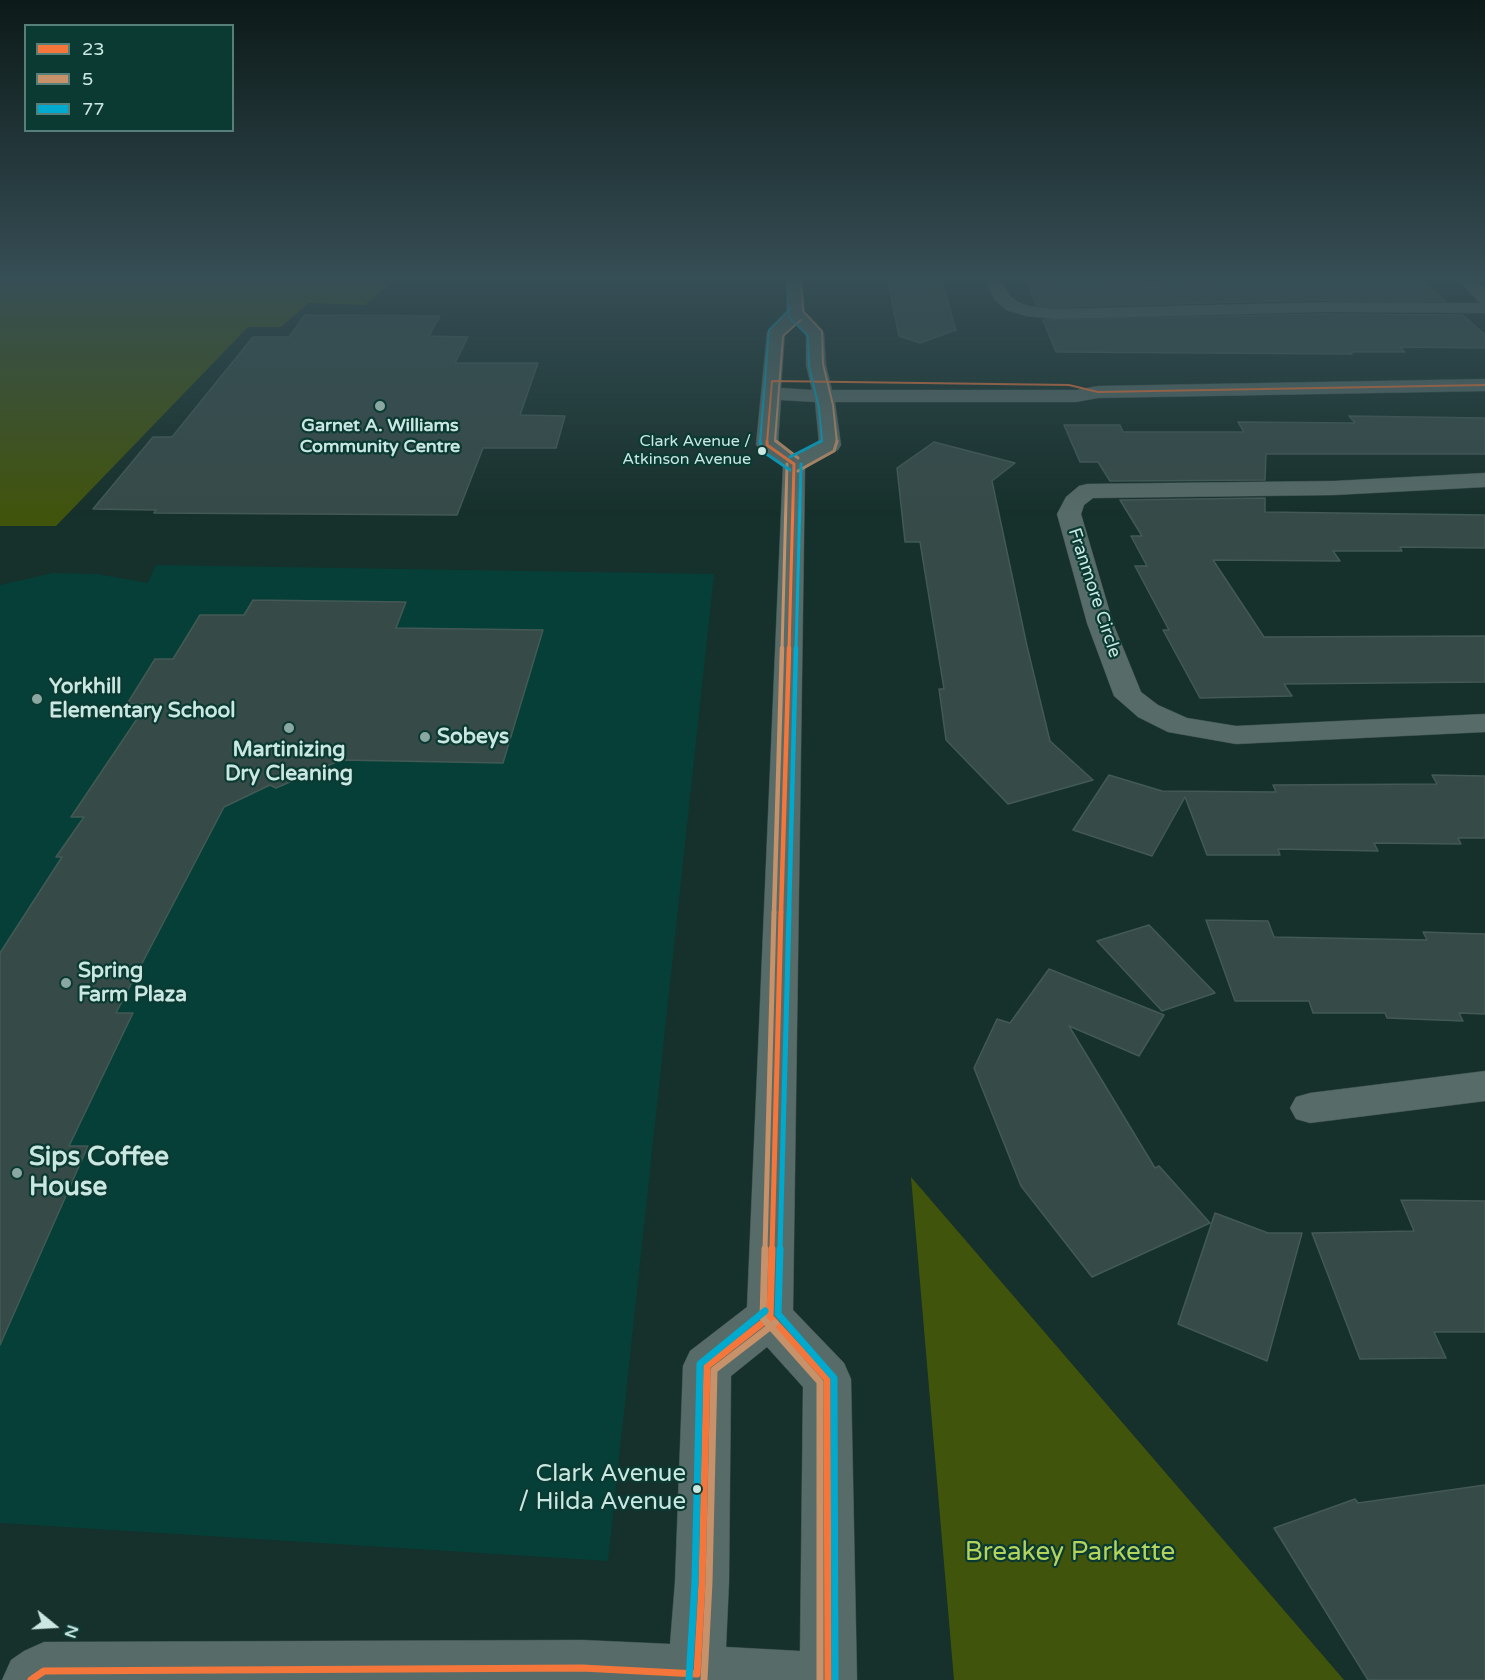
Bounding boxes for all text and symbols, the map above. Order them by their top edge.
legend [24,24,234,132]
text: 23 [82,38,105,60]
text: 5 [82,68,93,90]
text: 77 [82,98,105,120]
marker: Garnet A. Williams Community Centre [373,399,387,413]
place label: Garnet A. Williams Community Centre [300,415,460,458]
place label: Clark Avenue / Atkinson Avenue [622,432,751,470]
marker: Clark Avenue / Atkinson Avenue [756,445,768,457]
street label: Franmore Circle [1063,525,1125,661]
place label: Yorkhill Elementary School [49,674,236,724]
marker: Yorkhill Elementary School [30,692,44,706]
marker: Martinizing Dry Cleaning [282,721,296,735]
place label: Sobeys [437,724,509,750]
marker: Sobeys [418,730,432,744]
place label: Martinizing Dry Cleaning [225,737,353,787]
place label: Spring Farm Plaza [78,958,187,1008]
marker: Spring Farm Plaza [59,976,73,990]
place label: Sips Coffee House [29,1142,169,1204]
marker: Sips Coffee House [10,1166,24,1180]
place label: Clark Avenue / Hilda Avenue [519,1461,686,1517]
marker: Clark Avenue / Hilda Avenue [691,1483,703,1495]
park label: Breakey Parkette [965,1537,1175,1569]
north arrow [24,1596,84,1656]
text: N [60,1622,83,1641]

